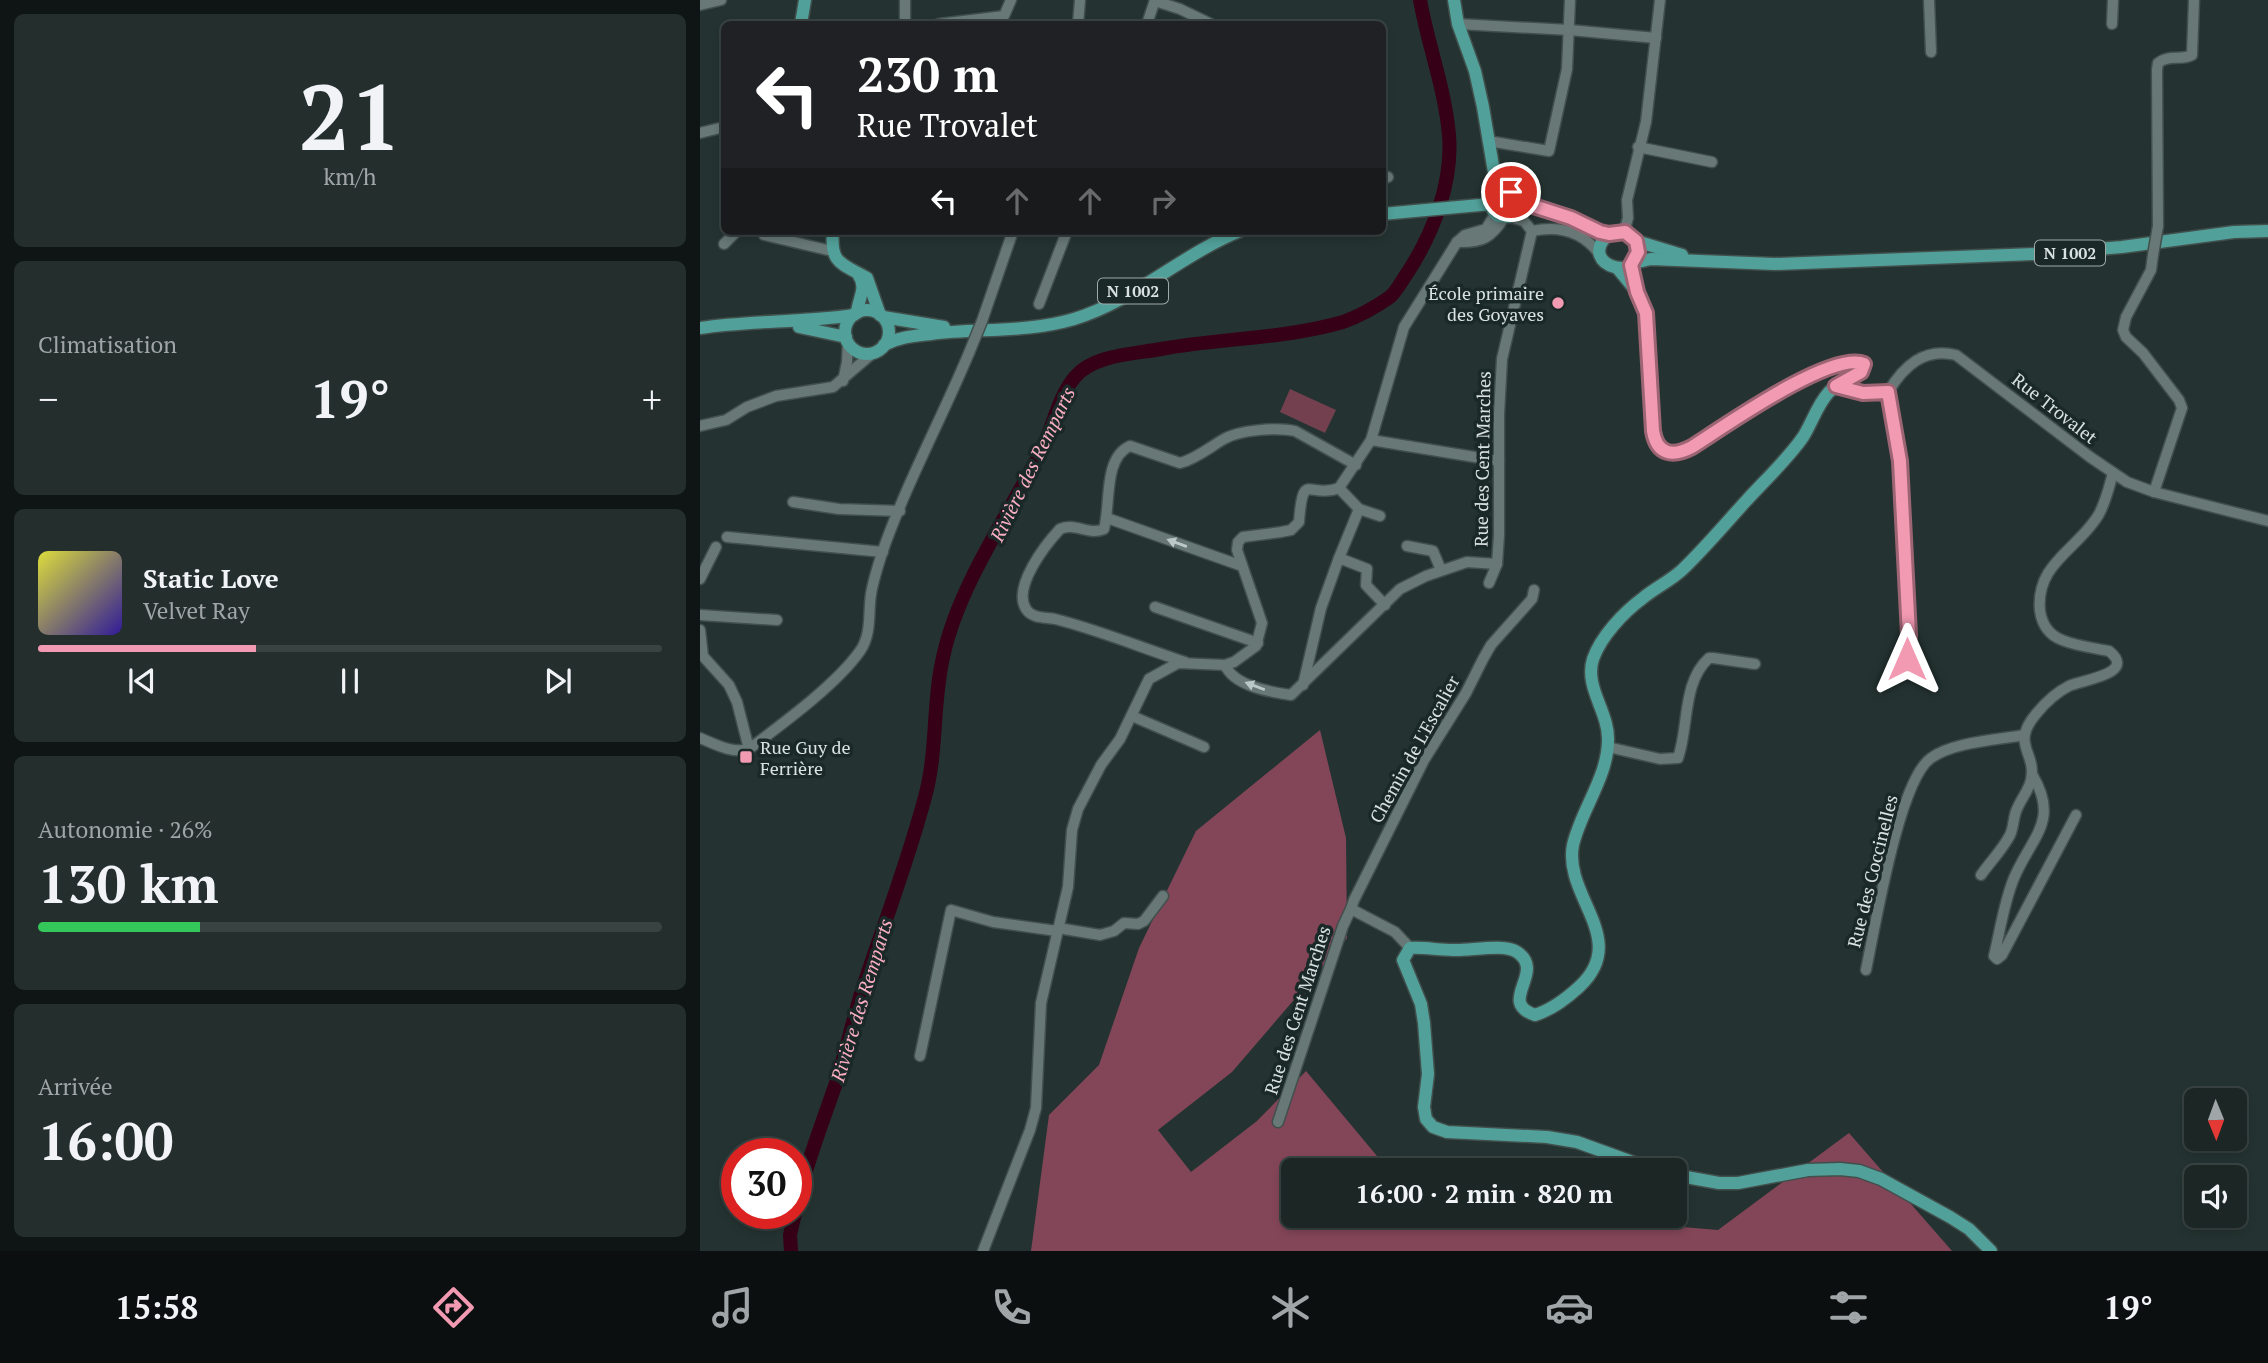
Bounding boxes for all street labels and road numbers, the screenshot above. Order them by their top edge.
road number: N 1002 [2035,241,2105,266]
road number: N 1002 [1098,278,1168,304]
street label: Rue Trovalet [2008,367,2103,449]
street label: Rue des Cent Marches [1468,371,1496,547]
street label: Chemin de L'Escalier [1364,671,1465,827]
street label: Rue des Coccinelles [1841,792,1903,950]
street label: Rue des Cent Marches [1258,923,1336,1097]

